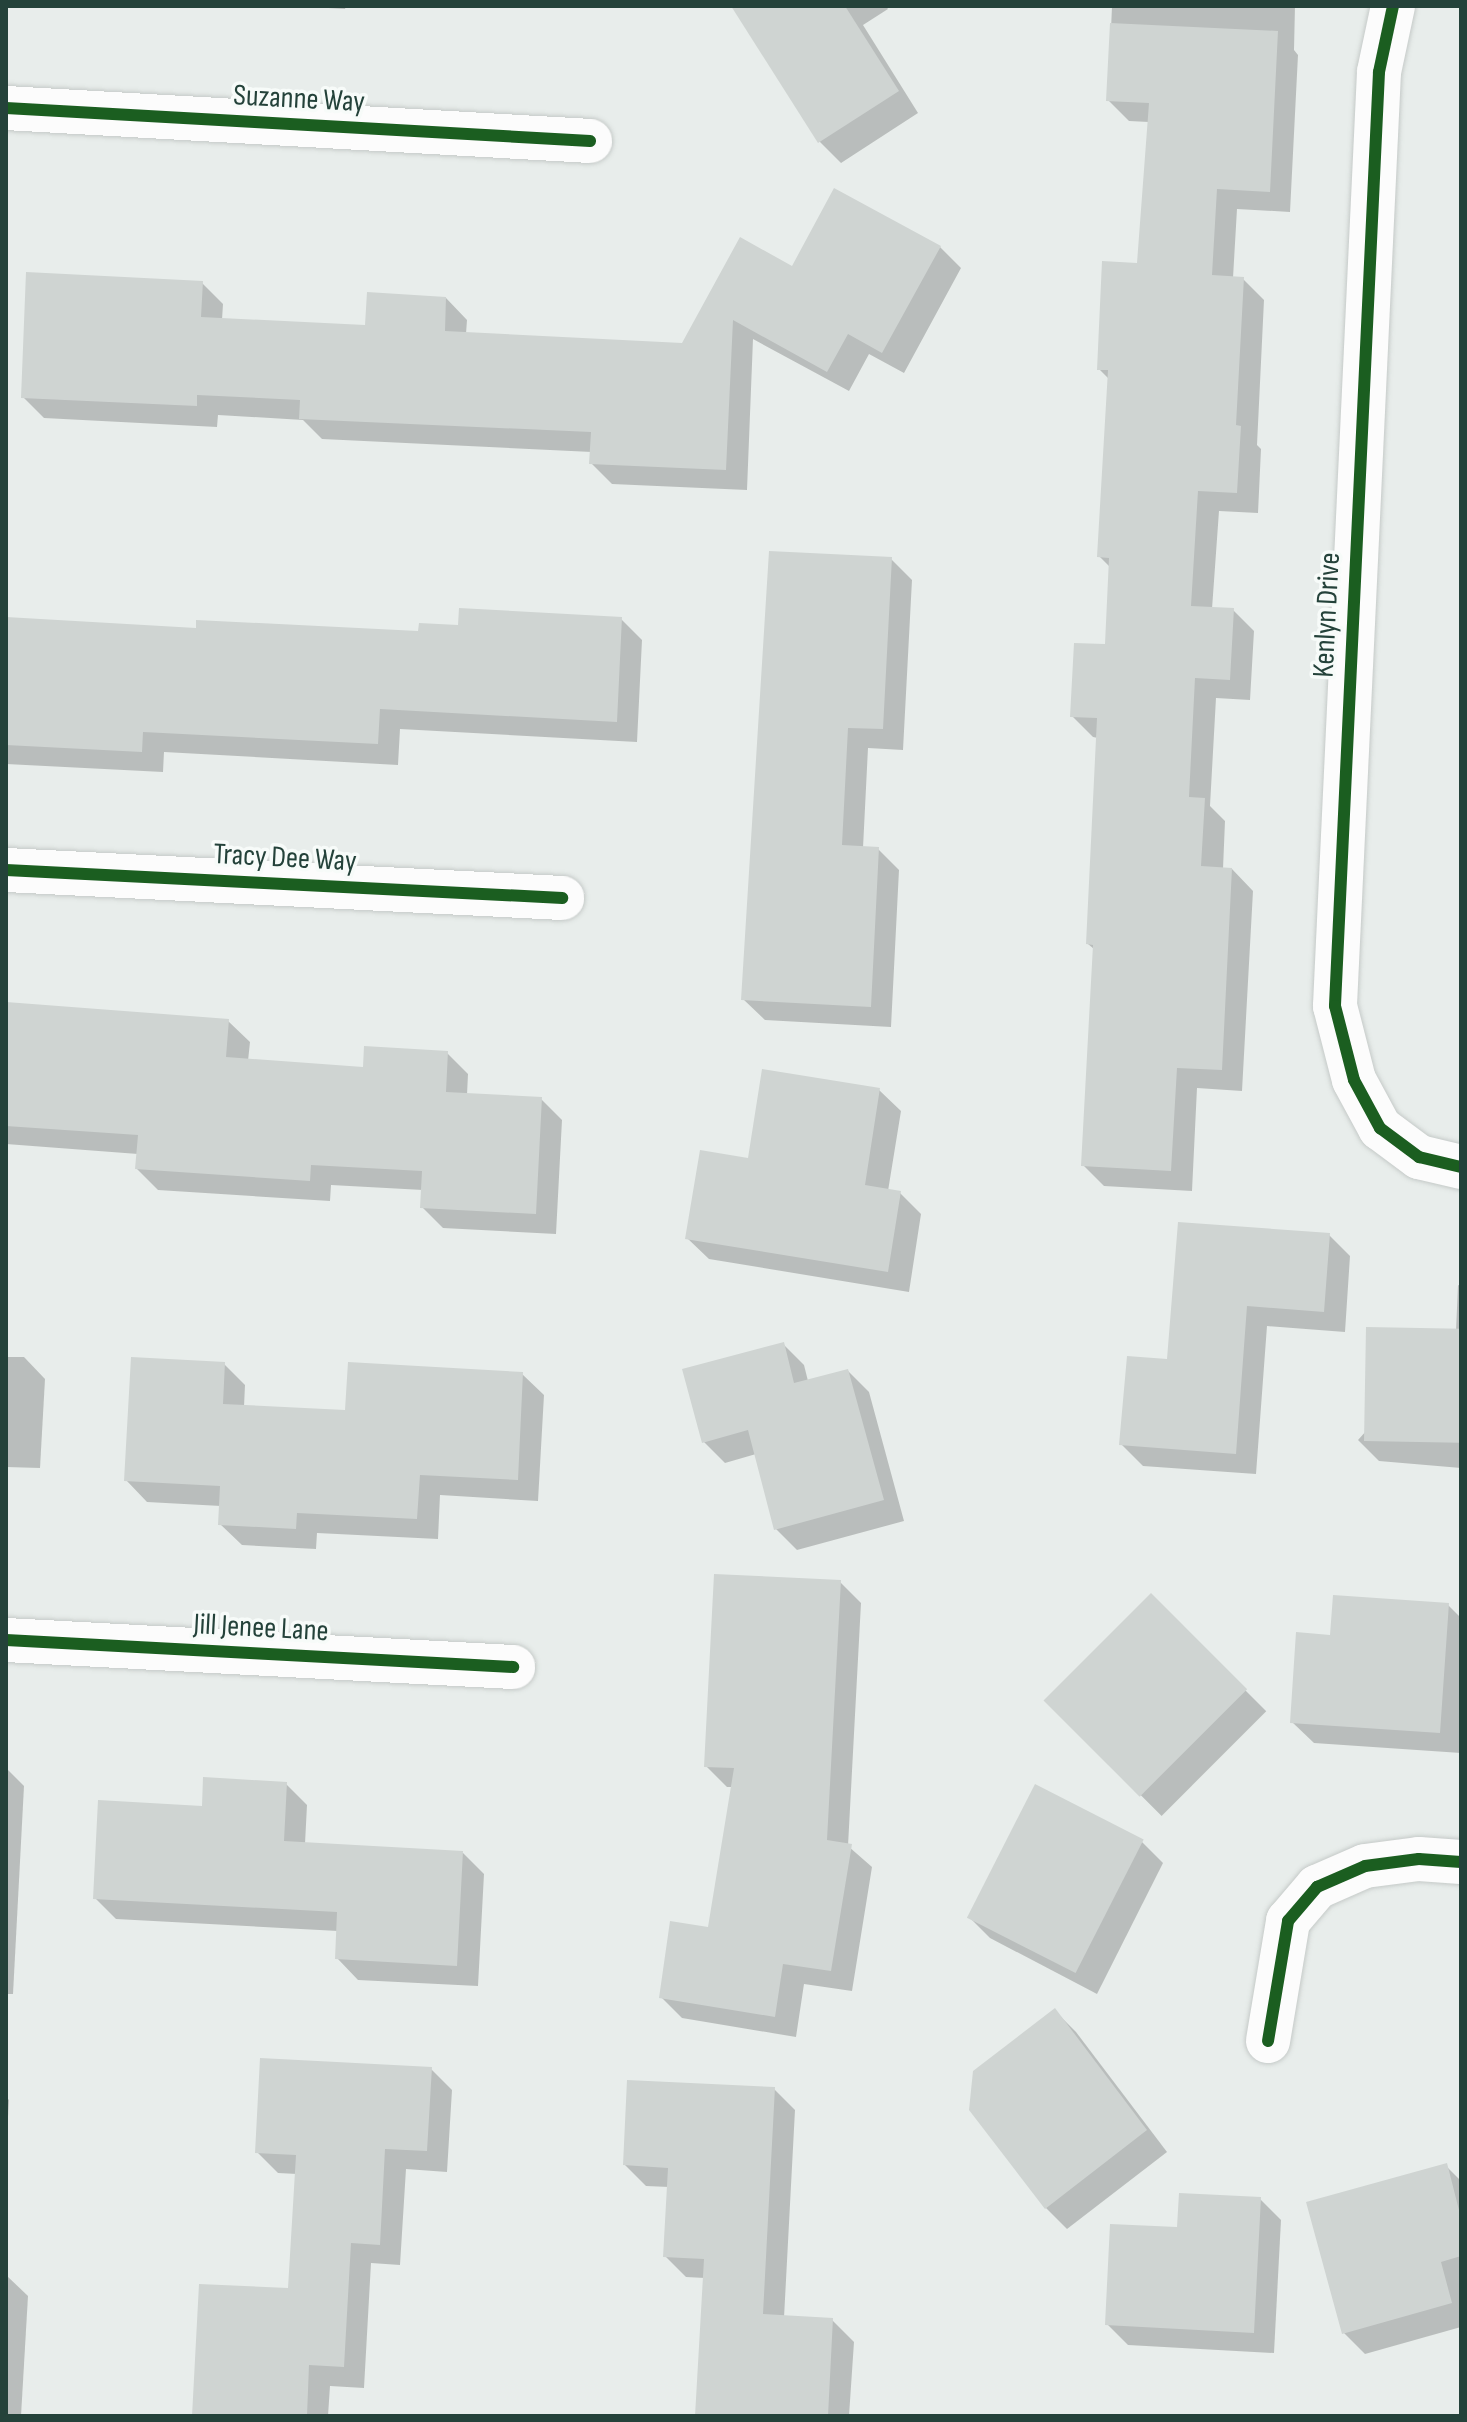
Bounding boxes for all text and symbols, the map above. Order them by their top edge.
street label: Suzanne Way [232,78,366,120]
street label: Kenlyn Drive [1306,552,1348,678]
street label: Tracy Dee Way [213,836,357,880]
street label: Jill Jenee Lane [193,1606,329,1650]

